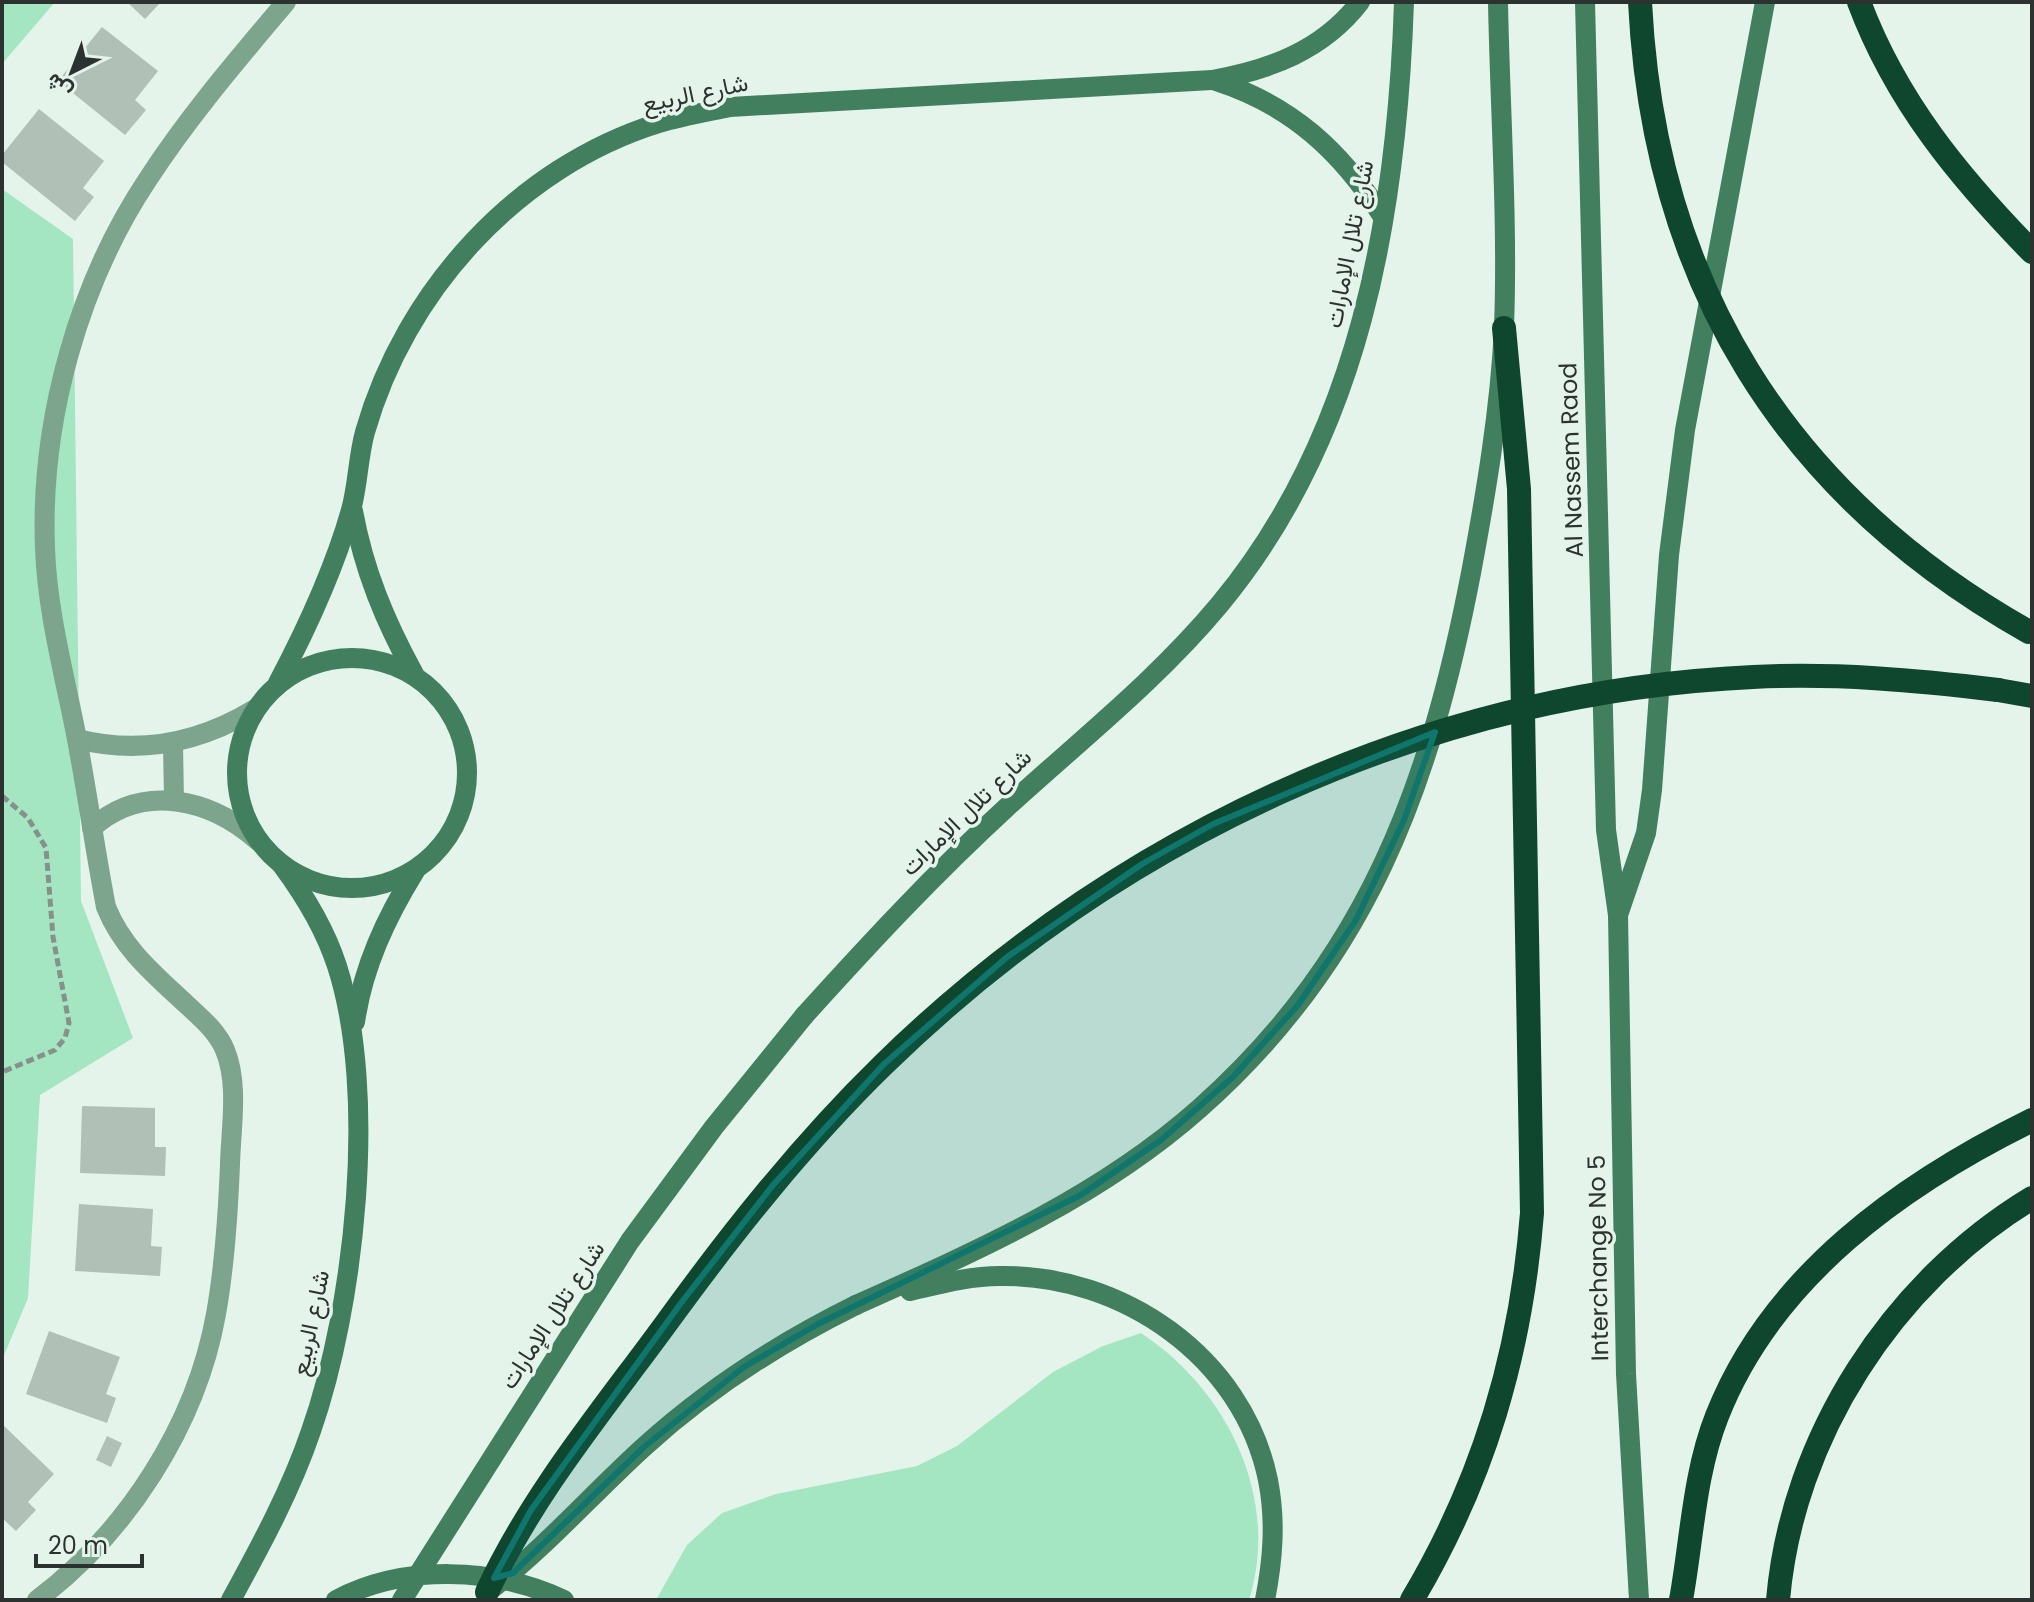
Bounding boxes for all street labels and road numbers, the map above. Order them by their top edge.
street label: شارع الربيع [639,66,751,121]
street label: شارع تلال الإمارات [1317,157,1381,331]
street label: Al Nassem Raod [1551,362,1591,558]
street label: شارع تلال الإمارات [893,741,1039,883]
street label: Interchange No 5 [1580,1154,1616,1362]
street label: شارع تلال الإمارات [492,1235,612,1395]
street label: شارع الربيع [283,1267,338,1379]

